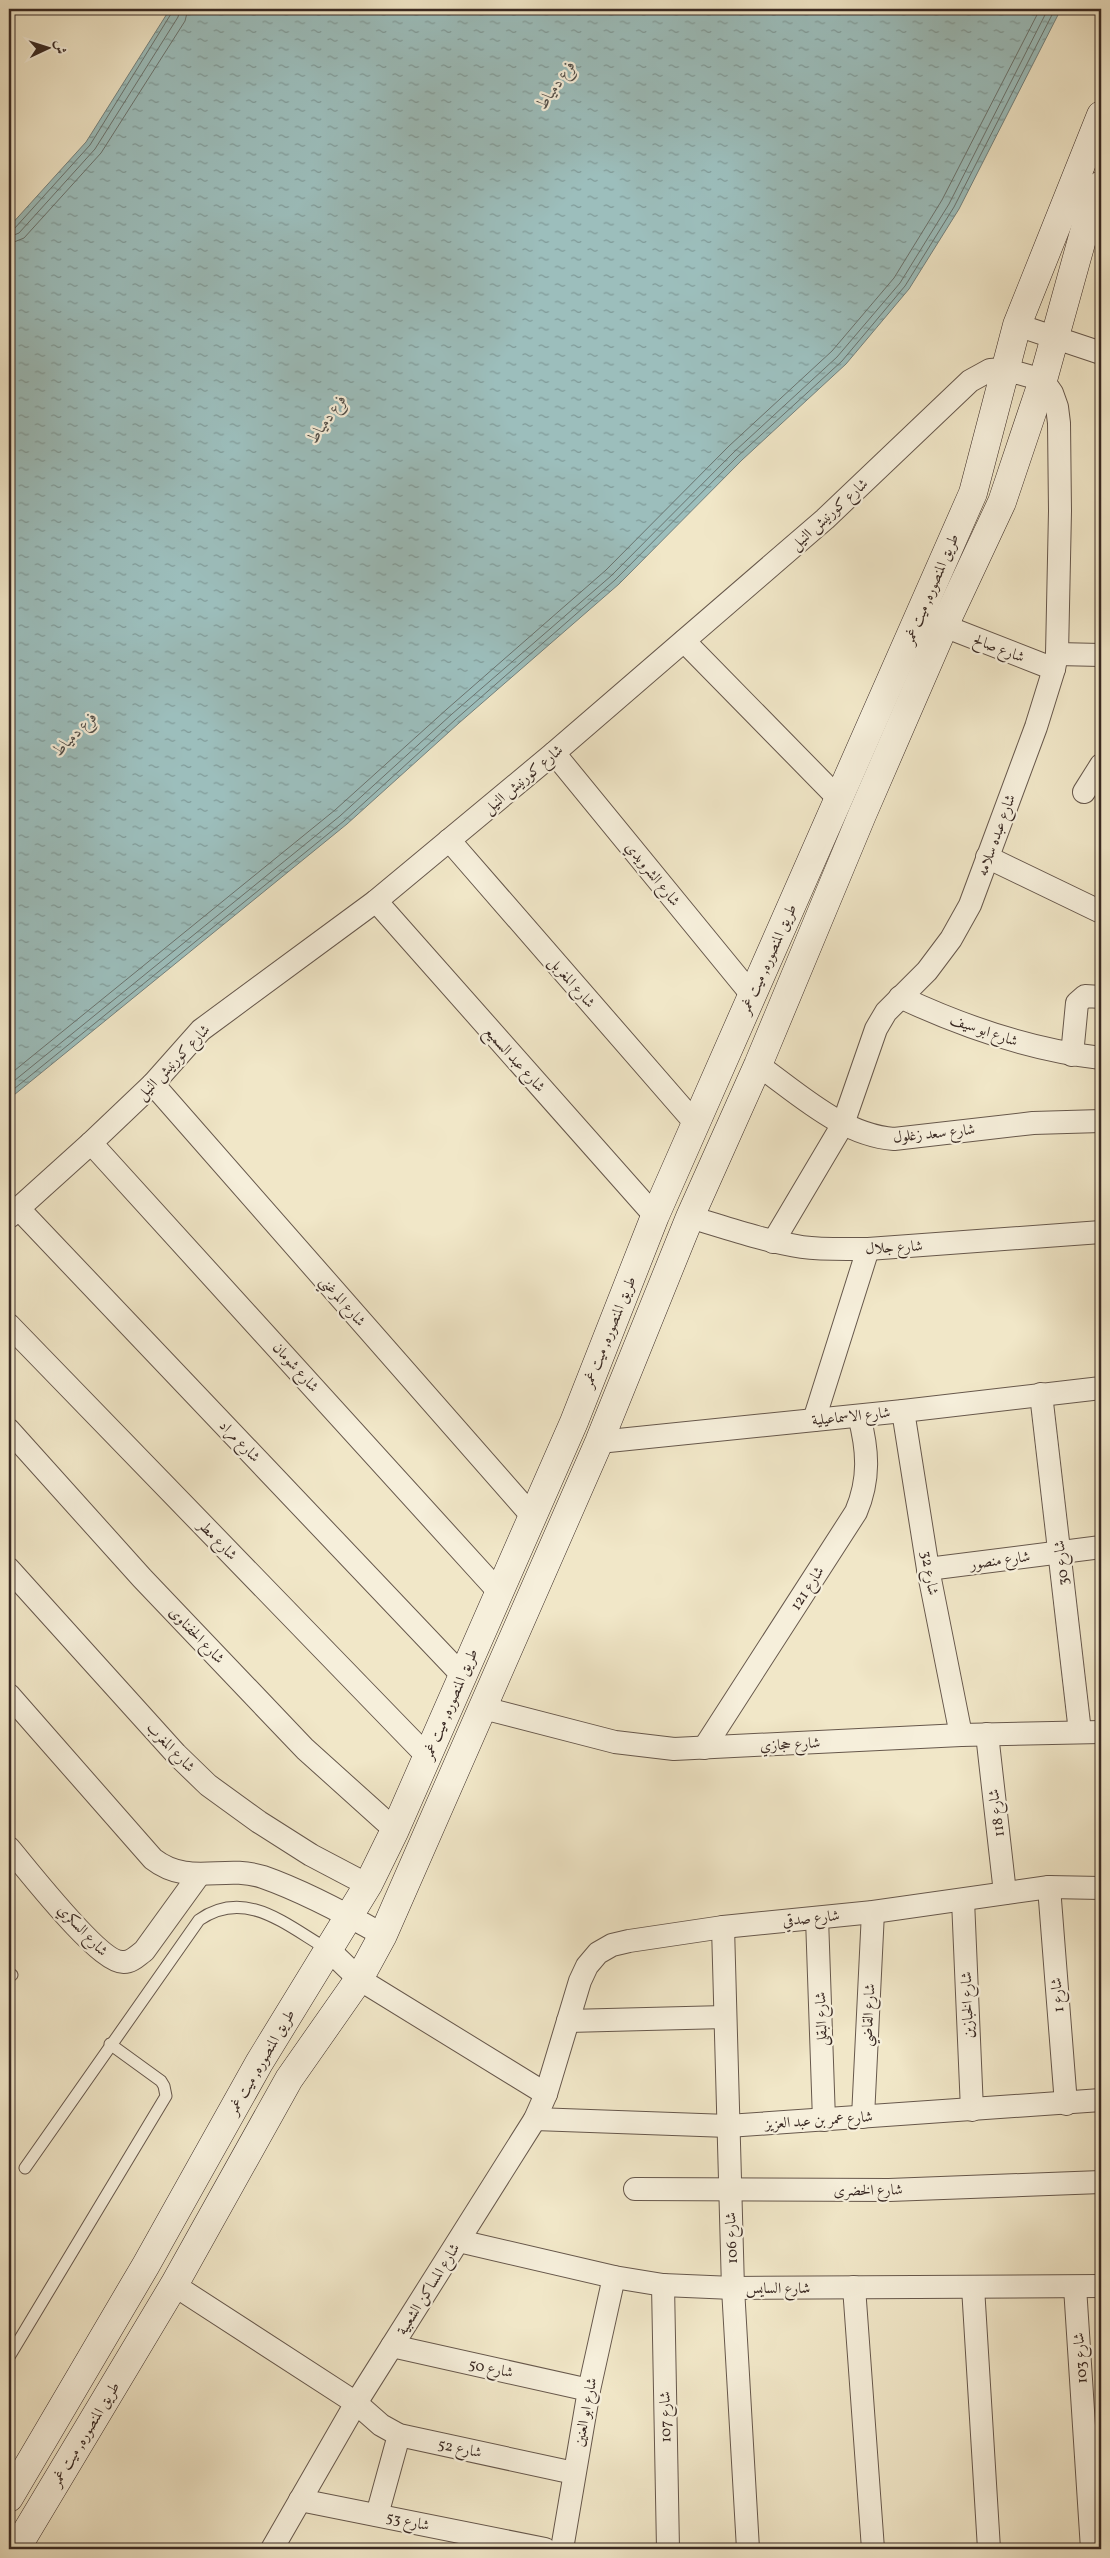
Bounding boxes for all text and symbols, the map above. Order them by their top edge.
north arrow [22,22,72,72]
text: ش [50,40,69,55]
water label: فرع دمياط [532,56,582,115]
water label: فرع دمياط [303,390,353,449]
street label: شارع كورنيش النيل [786,474,874,557]
street label: طريق المنصوره, ميت غمر [899,531,965,650]
street label: شارع صالح [969,630,1027,671]
water label: فرع دمياط [48,707,103,762]
street label: شارع كورنيش النيل [480,740,569,821]
street label: شارع عبده سلامه [973,792,1023,880]
street label: شارع الشرويدي [619,838,684,912]
street label: طريق المنصوره, ميت غمر [735,901,803,1020]
street label: شارع المغربل [542,953,599,1014]
street label: شارع ابو سيف [946,1010,1020,1054]
street label: شارع كورنيش النيل [132,1020,217,1106]
street label: شارع عبد السميع [477,1022,549,1099]
street label: شارع سعد زغلول [892,1120,976,1150]
street label: شارع جلال [865,1237,923,1261]
street label: شارع المرغني [312,1272,370,1333]
street label: طريق المنصوره, ميت غمر [578,1274,642,1393]
street label: شارع شومان [266,1338,323,1398]
street label: شارع الاسماعيلية [811,1403,892,1433]
street label: شارع مراد [213,1416,264,1468]
street label: شارع مطر [190,1515,241,1566]
street label: شارع 30 [1050,1539,1076,1587]
street label: شارع منصور [967,1547,1032,1577]
street label: شارع 32 [913,1549,943,1597]
street label: شارع 121 [786,1563,831,1616]
street label: شارع الحفناوى [163,1603,228,1670]
street label: طريق المنصوره, ميت غمر [418,1646,484,1765]
street label: شارع المغرب [140,1718,199,1778]
street label: شارع حجازي [759,1733,821,1759]
street label: شارع 118 [984,1787,1012,1838]
street label: شارع السكري [51,1900,112,1962]
street label: شارع صدقي [782,1906,841,1934]
street label: شارع الخبازين [957,1971,981,2039]
street label: شارع 1 [1047,1976,1071,2013]
street label: شارع القاضي [857,1983,884,2047]
street label: شارع البقلى [811,1991,835,2046]
street label: طريق المنصوره, ميت غمر [223,2006,301,2121]
street label: شارع عمر بن عبد العزيز [763,2107,874,2137]
street label: شارع الخضرى [833,2180,903,2204]
street label: شارع 106 [721,2212,745,2264]
street label: شارع المساكن الشعبية [393,2240,467,2340]
street label: شارع السايس [746,2279,810,2301]
street label: شارع 103 [1069,2332,1095,2384]
street label: شارع 50 [466,2355,515,2385]
street label: شارع ابو العنين [570,2376,604,2449]
street label: طريق المنصوره, ميت غمر [46,2379,126,2493]
street label: شارع 107 [656,2391,678,2443]
street label: شارع 52 [436,2435,484,2465]
street label: شارع 53 [384,2508,431,2538]

